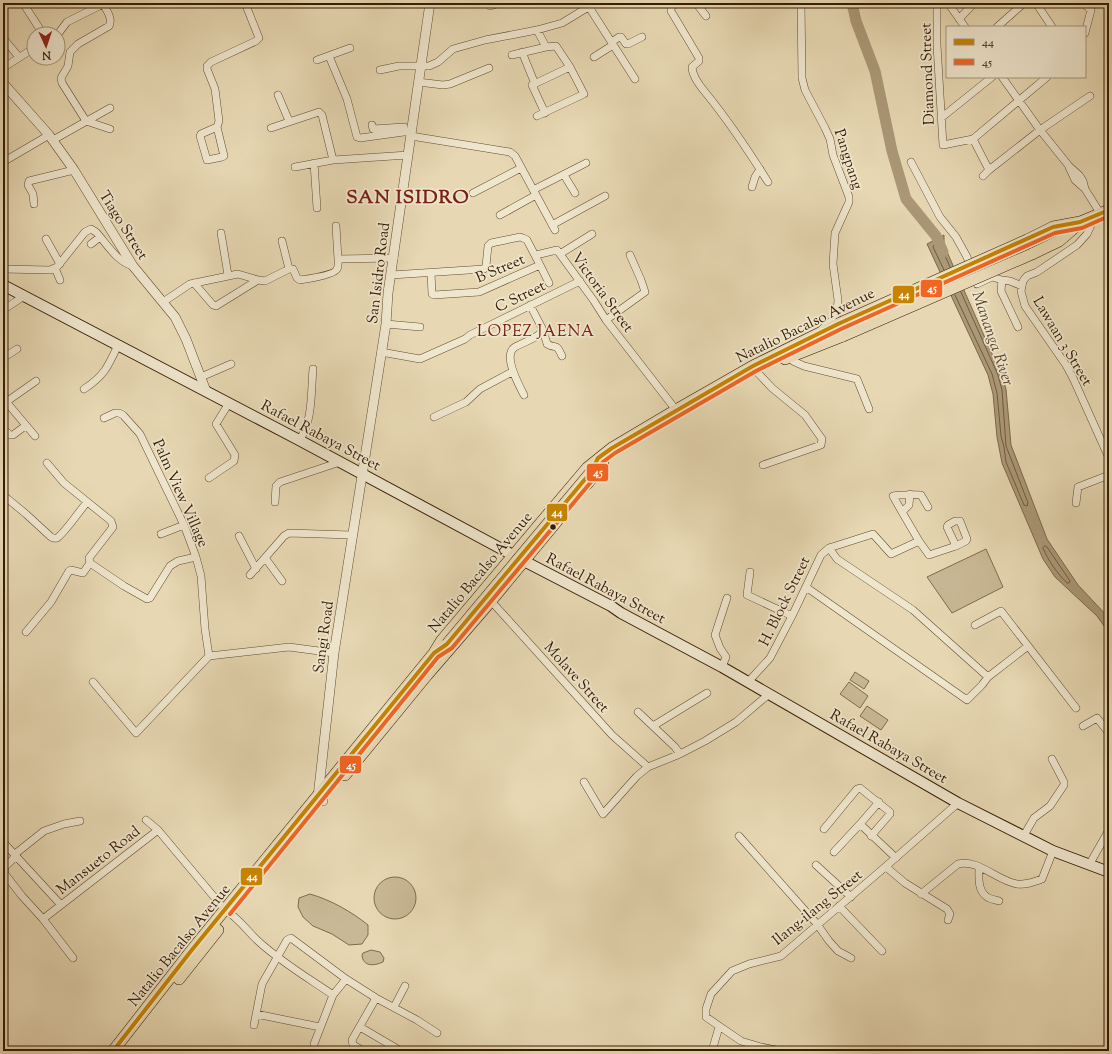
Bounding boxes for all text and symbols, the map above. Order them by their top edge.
street label: Diamond Street [916,22,941,126]
north arrow [26,26,66,66]
legend [946,26,1086,78]
text: 44 [982,34,994,52]
text: N [41,47,52,63]
text: 45 [982,54,992,72]
street label: Pangpang [828,127,867,192]
district label: SAN ISIDRO [346,185,470,212]
street label: Tiago Street [93,187,152,264]
street label: San Isidro Road [363,221,396,325]
street label: Victoria Street [566,249,638,337]
street label: B Street [473,250,528,289]
street label: C Street [492,276,550,319]
line badge: 45 [920,279,943,298]
text: 45 [926,281,937,297]
street label: Natalio Bacalso Avenue [733,284,879,369]
line badge: 44 [892,285,915,304]
text: 44 [897,287,910,303]
water label: Mananga River [965,288,1019,390]
street label: Lawaan 3 Street [1027,293,1097,390]
district label: LOPEZ JAENA [477,321,595,344]
street label: Rafael Rabaya Street [257,396,384,477]
street label: Palm View Village [146,436,213,551]
line badge: 45 [586,463,609,482]
text: 45 [592,465,603,481]
line badge: 44 [546,503,568,522]
text: 44 [550,505,563,521]
street label: Natalio Bacalso Avenue [424,508,538,638]
unlabelled marker [548,522,558,532]
street label: Rafael Rabaya Street [542,549,669,630]
street label: H. Block Street [755,553,816,650]
street label: Sangi Road [309,599,340,675]
street label: Molave Street [538,638,613,718]
street label: Rafael Rabaya Street [826,705,951,790]
line badge: 45 [339,755,362,774]
text: 45 [345,758,356,774]
street label: Mansueto Road [53,821,146,901]
street label: Ilang-ilang Street [768,865,867,951]
line badge: 44 [240,867,263,886]
text: 44 [245,869,258,885]
street label: Natalio Bacalso Avenue [124,880,236,1012]

